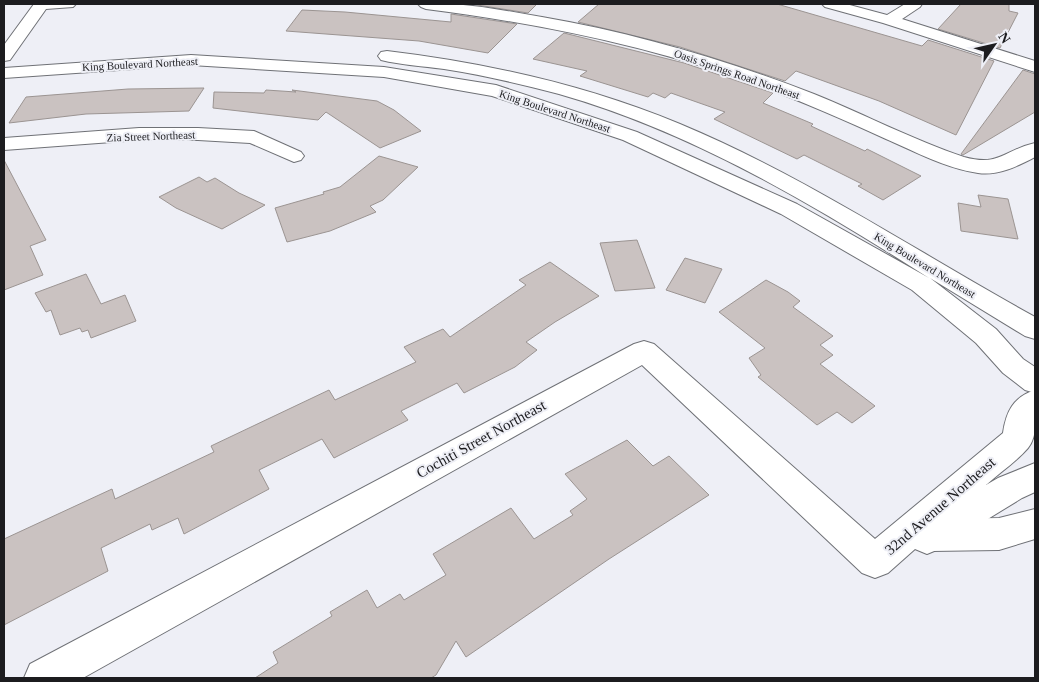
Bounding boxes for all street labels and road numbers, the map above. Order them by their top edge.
street label: Oasis Springs Road Northeast [673,47,801,101]
street label: King Boulevard Northeast [82,55,198,73]
street label: King Boulevard Northeast [498,87,612,135]
street label: Zia Street Northeast [107,128,195,144]
street label: King Boulevard Northeast [872,230,978,300]
street label: Cochiti Street Northeast [414,396,549,481]
street label: 32nd Avenue Northeast [882,453,999,558]

